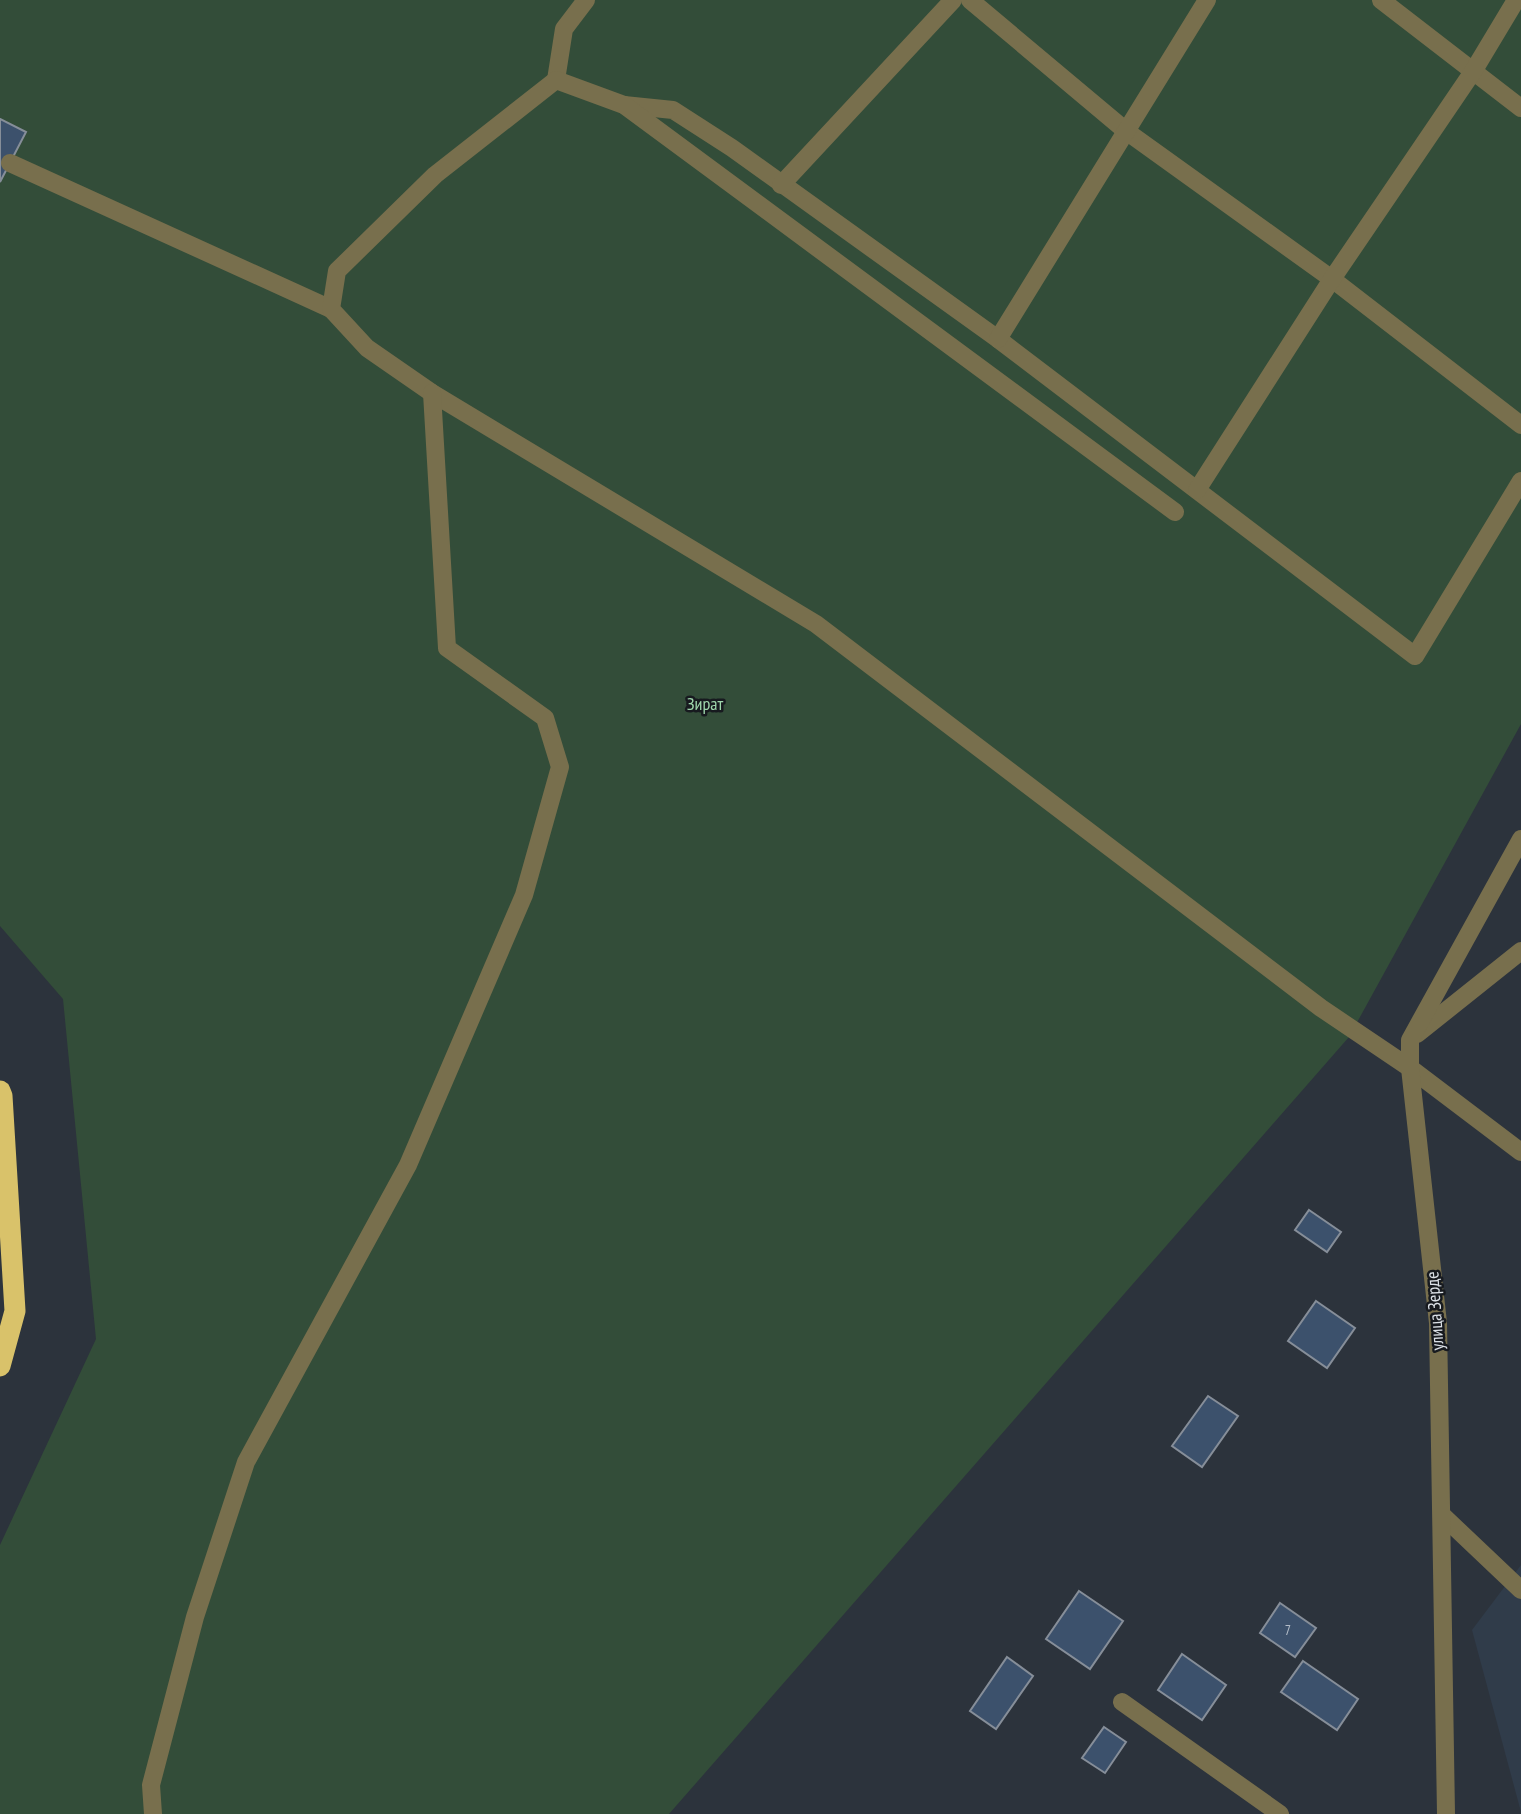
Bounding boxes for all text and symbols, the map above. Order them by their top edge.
park label: Зират [687,692,723,715]
street label: улица Зерде [1420,1271,1449,1351]
house number: 7 [1285,1621,1291,1639]

